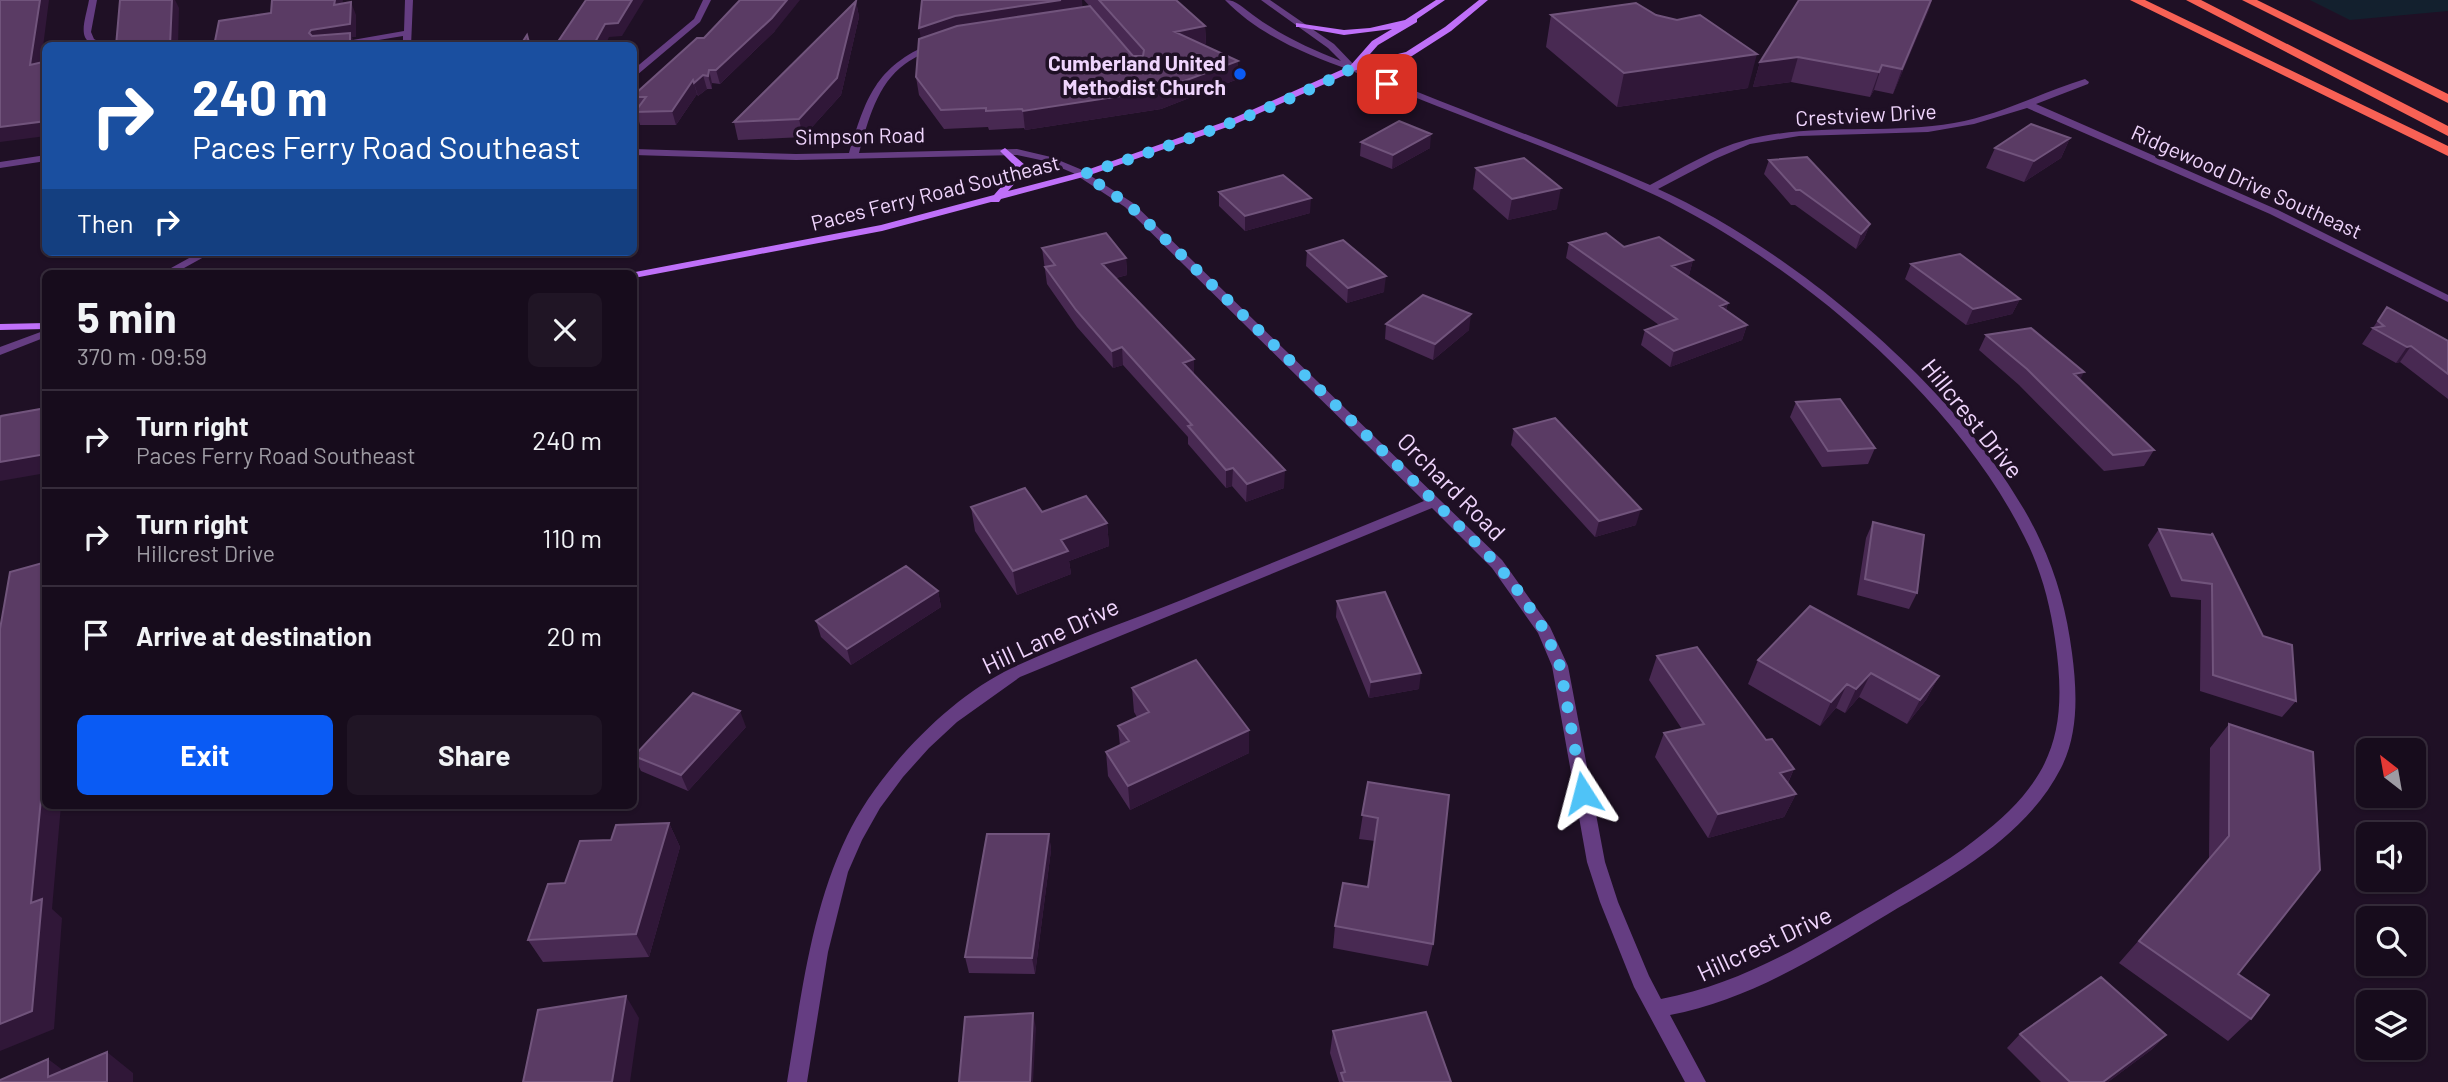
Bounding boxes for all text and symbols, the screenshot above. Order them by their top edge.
place label: Cumberland United Methodist Church [1048,50,1226,99]
pin [1357,54,1417,114]
icon: arrive [1368,65,1406,103]
marker: Cumberland United Methodist Church [1232,66,1248,82]
text: 240 m [192,67,328,126]
icon: right [77,70,168,161]
street label: Crestview Drive [1795,98,1937,130]
street label: Ridgewood Drive Southeast [2128,119,2366,243]
street label: Simpson Road [795,121,925,149]
text: Paces Ferry Road Southeast [192,127,581,165]
street label: Paces Ferry Road Southeast [808,149,1062,235]
icon: right [148,203,186,241]
text: Then [77,207,134,238]
text: 5 min [77,291,177,341]
button: close [528,293,602,367]
text: 370 m · 09:59 [77,342,207,370]
street label: Hillcrest Drive [1916,353,2030,483]
text: Turn right [136,410,249,441]
icon: right [77,420,115,458]
text: 240 m [532,424,602,455]
street label: Orchard Road [1392,426,1512,546]
text: Paces Ferry Road Southeast [136,441,416,469]
text: Turn right [136,508,249,539]
icon: right [77,518,115,556]
text: 110 m [542,522,602,553]
text: Hillcrest Drive [136,539,275,567]
street label: Hill Lane Drive [977,591,1123,679]
icon: arrive [77,616,115,654]
text: Arrive at destination [136,620,372,651]
text: 20 m [547,620,602,651]
button: Exit [77,715,333,795]
button: Share [347,715,602,795]
north arrow [2356,738,2426,808]
map controls [2356,738,2426,1060]
position arrow [1546,756,1620,830]
button: sound [2356,822,2426,892]
street label: Hillcrest Drive [1692,899,1836,987]
button: search [2356,906,2426,976]
button: layers [2356,990,2426,1060]

